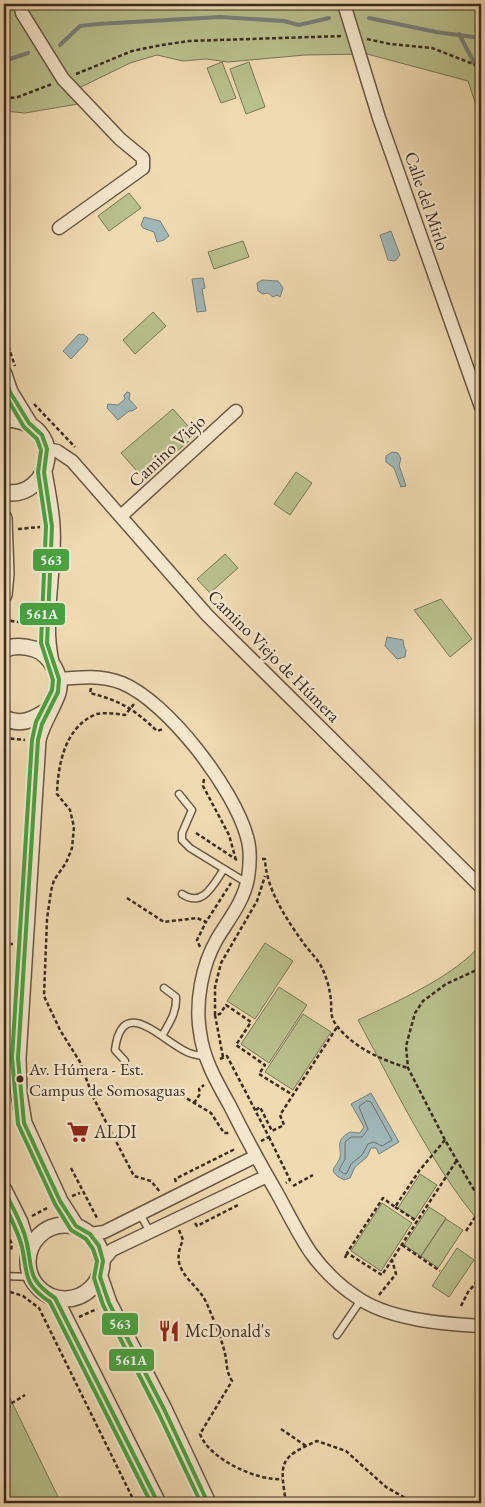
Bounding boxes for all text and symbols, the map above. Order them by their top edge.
street label: Calle del Mirlo [400,148,455,253]
street label: Camino Viejo [124,409,210,492]
line badge: 563 [32,548,70,572]
text: 563 [40,551,62,569]
street label: Camino Viejo de Húmera [203,585,346,727]
line badge: 561A [19,602,66,626]
text: 561A [26,605,59,623]
place label: Av. Húmera - Est. Campus de Somosaguas [28,1058,185,1101]
marker: Av. Húmera - Est. Campus de Somosaguas [15,1074,25,1084]
supermarket icon: ALDI [65,1119,91,1145]
place label: ALDI [93,1120,137,1143]
line badge: 563 [101,1312,139,1336]
text: 563 [109,1315,131,1333]
restaurant icon: McDonald's [156,1318,182,1344]
place label: McDonald's [185,1319,270,1342]
line badge: 561A [108,1348,155,1372]
text: 561A [115,1351,148,1369]

